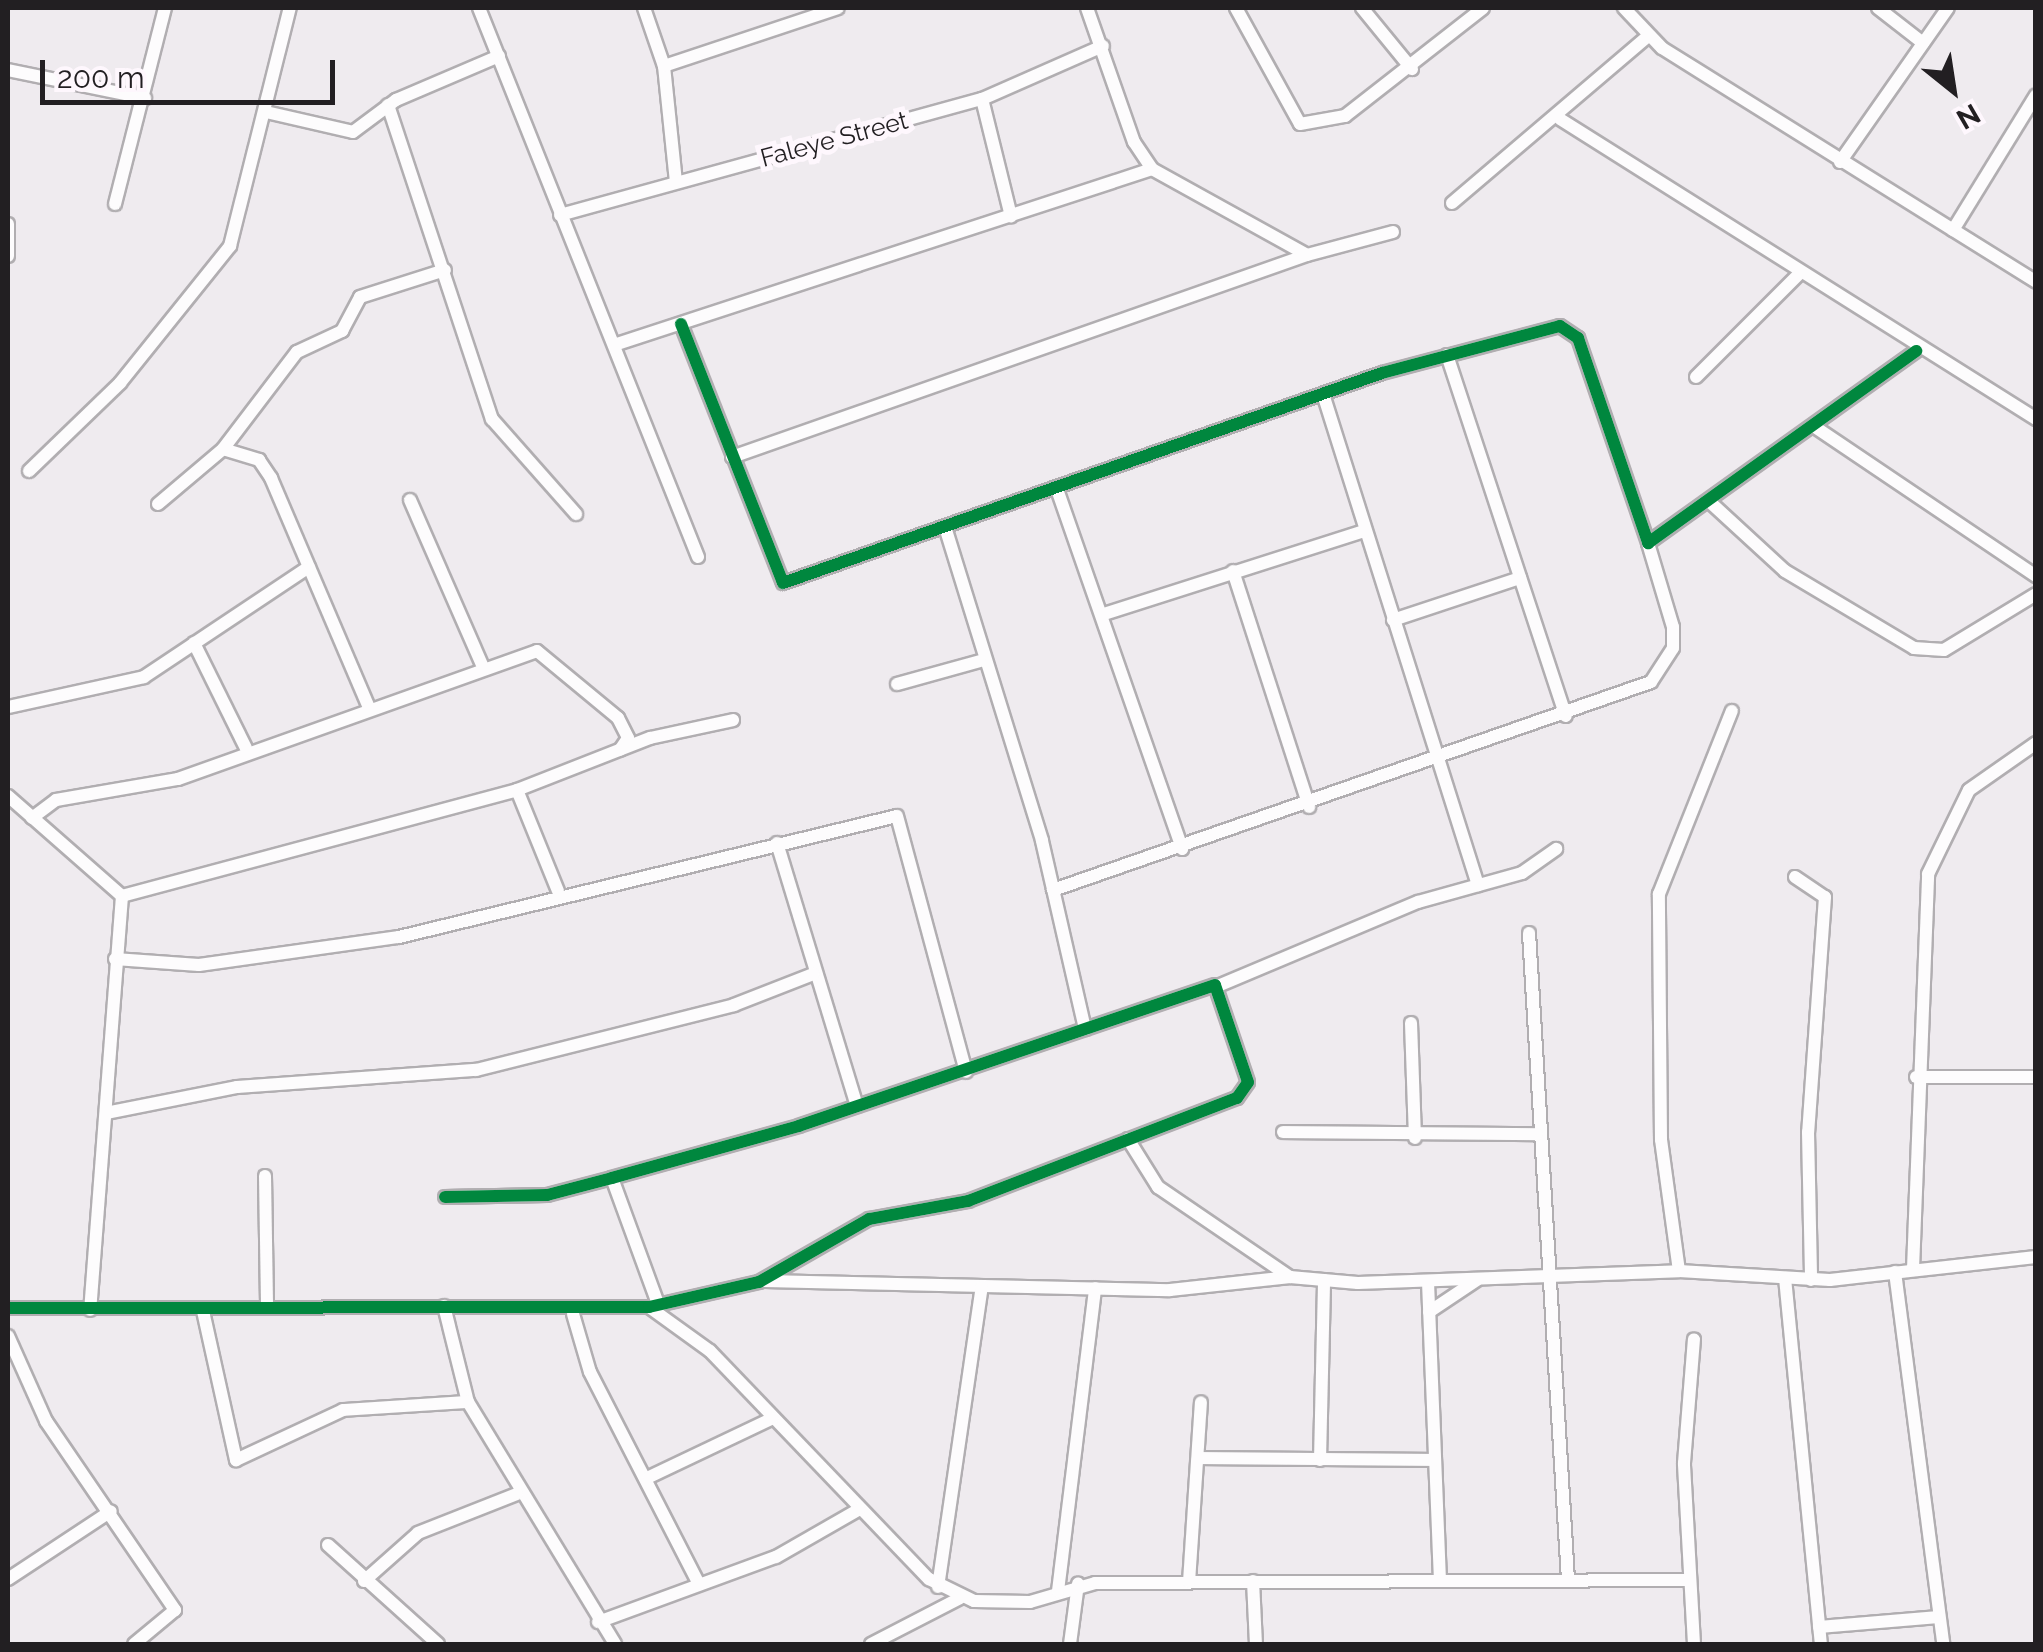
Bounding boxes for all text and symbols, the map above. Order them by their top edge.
scale bar [45,40,340,102]
north arrow [1903,40,2003,140]
text: 200 m [57,60,145,95]
text: N [1951,97,1986,136]
street label: Faleye Street [757,105,911,173]

